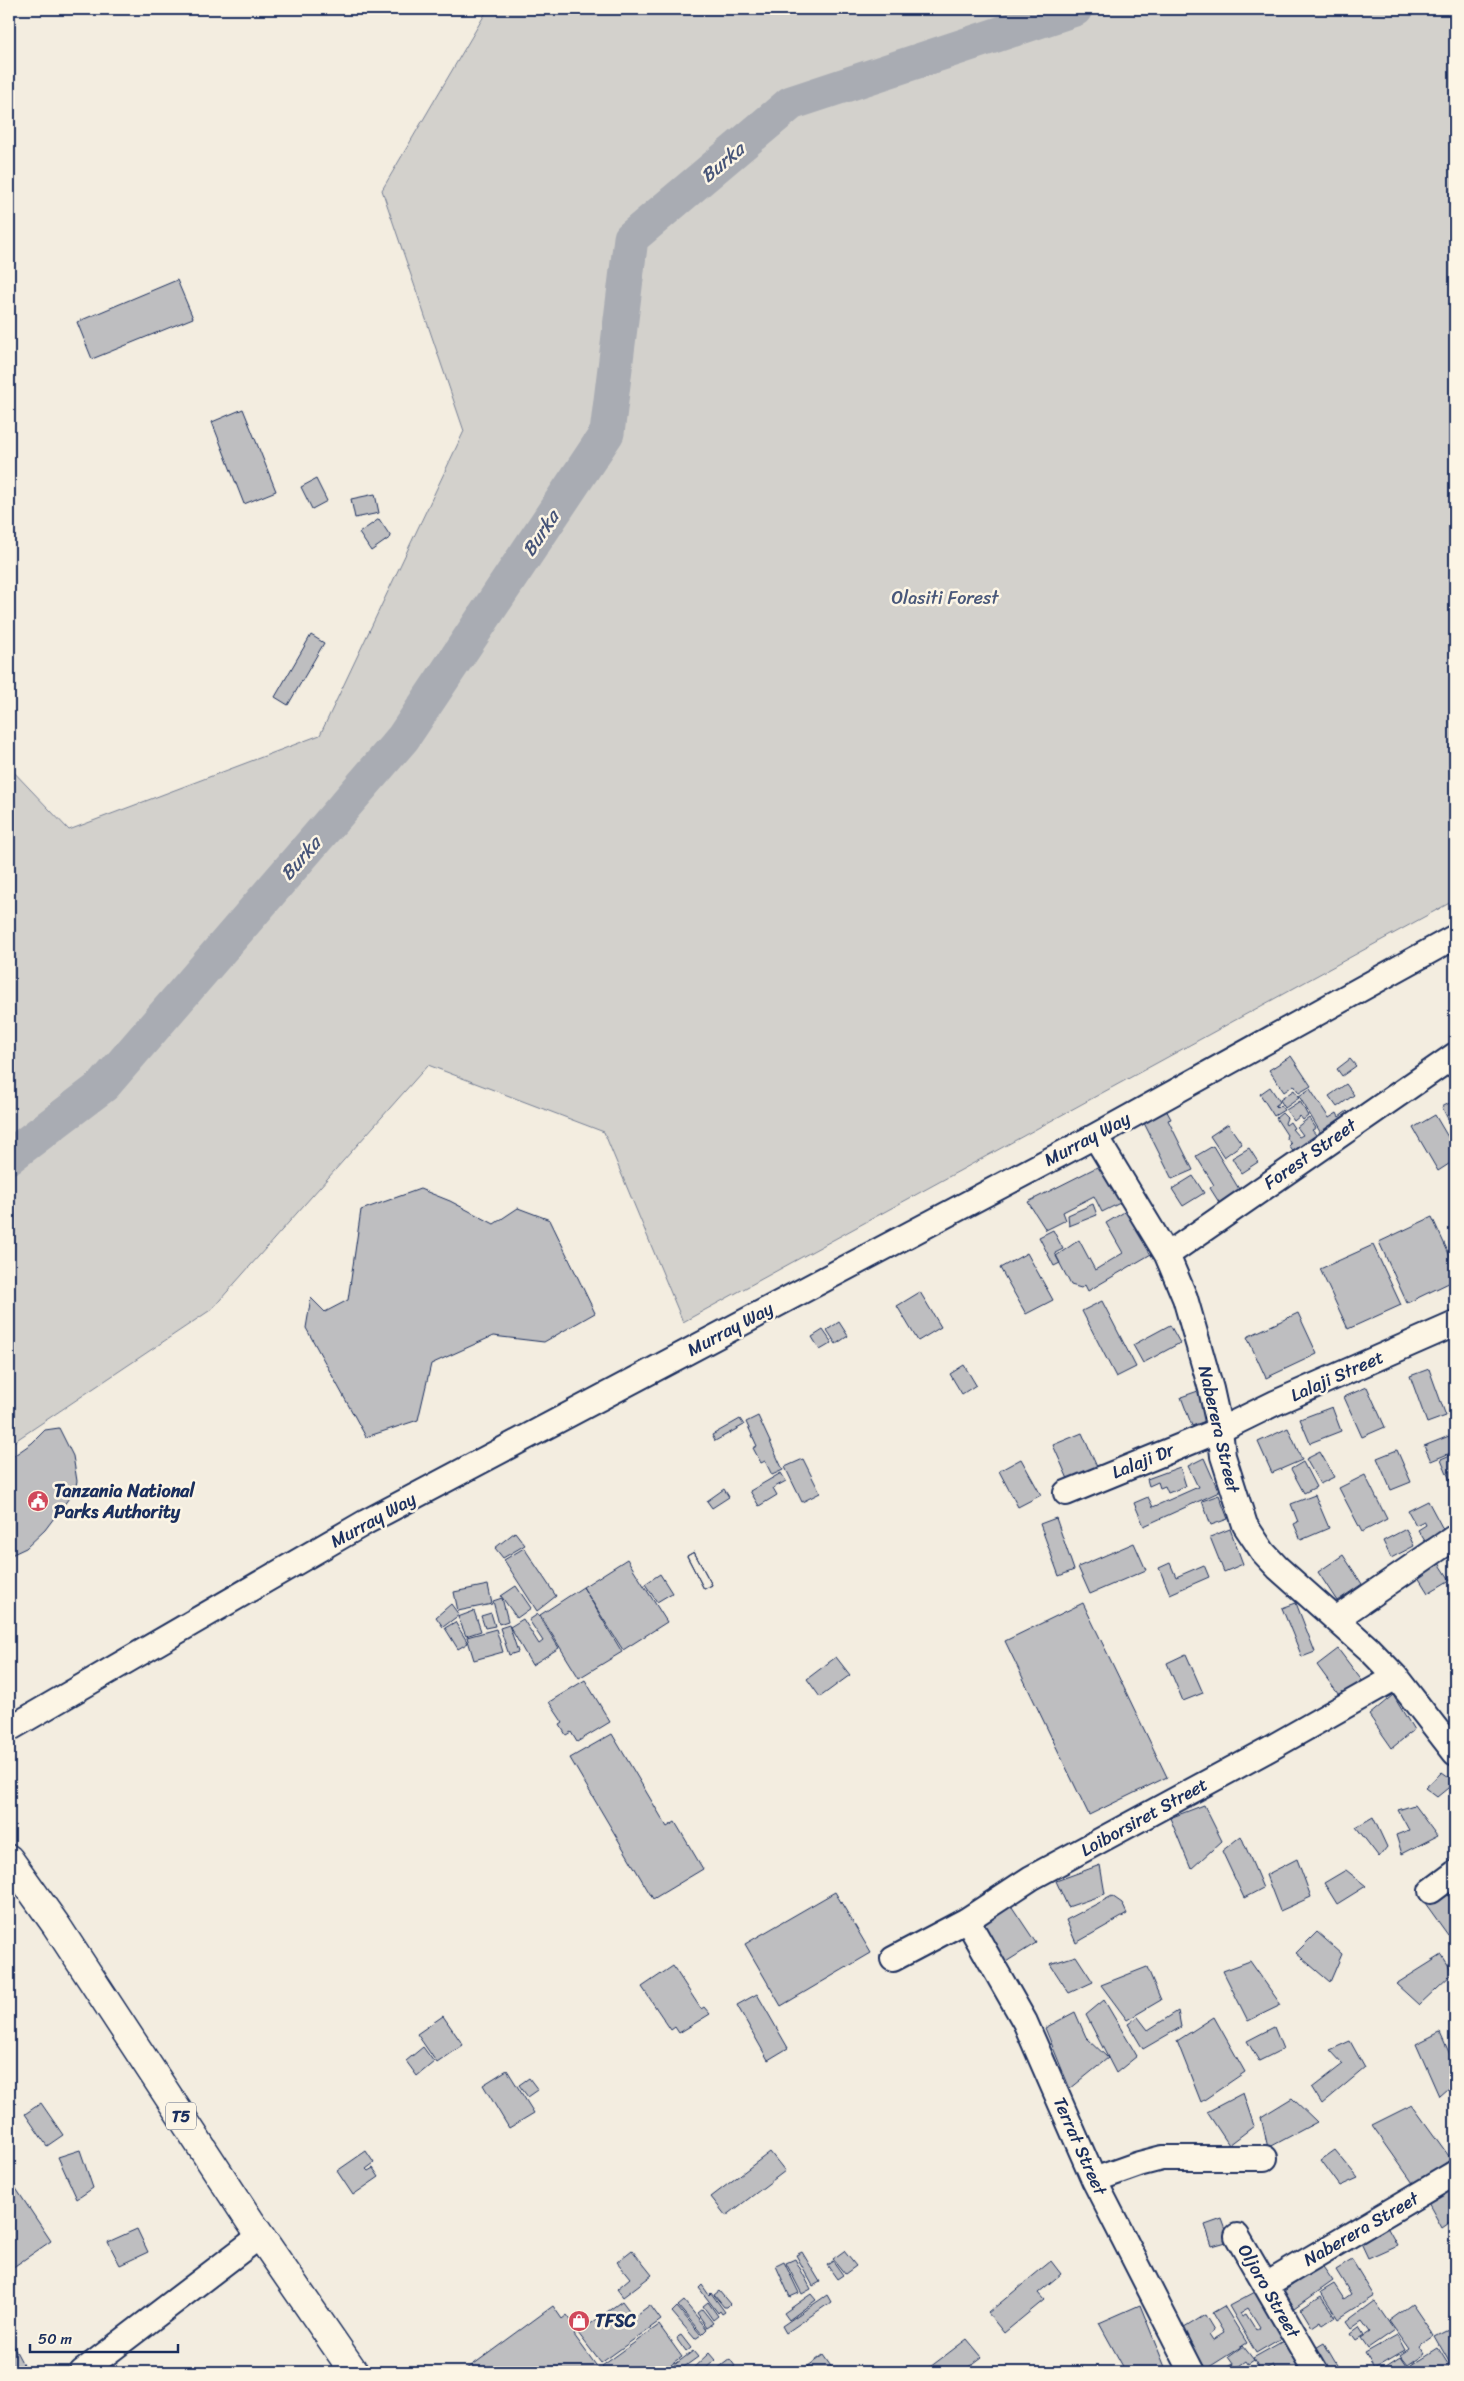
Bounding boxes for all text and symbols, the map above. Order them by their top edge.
water label: Burka [693,132,754,191]
water label: Burka [513,501,569,563]
park label: Olasiti Forest [891,582,999,614]
water label: Burka [272,827,331,888]
street label: Murray Way [1038,1102,1137,1175]
street label: Forest Street [1257,1109,1364,1198]
street label: Murray Way [681,1292,780,1365]
street label: Lalaji Street [1285,1341,1389,1411]
street label: Naberera Street [1189,1362,1249,1496]
street label: Lalaji Dr [1107,1433,1181,1488]
place label: Tanzania National Parks Authority [54,1475,195,1528]
street label: Murray Way [324,1483,423,1557]
public building icon: Tanzania National Parks Authority [26,1489,50,1513]
street label: Loiborsiret Street [1074,1769,1214,1865]
street label: Terrat Street [1044,2091,1116,2201]
road number: T5 [166,2102,196,2130]
street label: Naberera Street [1297,2182,1426,2275]
street label: Oljoro Street [1229,2238,1309,2345]
place label: TFSC [595,2305,636,2337]
shop icon: TFSC [567,2309,591,2333]
scale bar [30,2321,178,2353]
text: 50 m [38,2326,73,2352]

